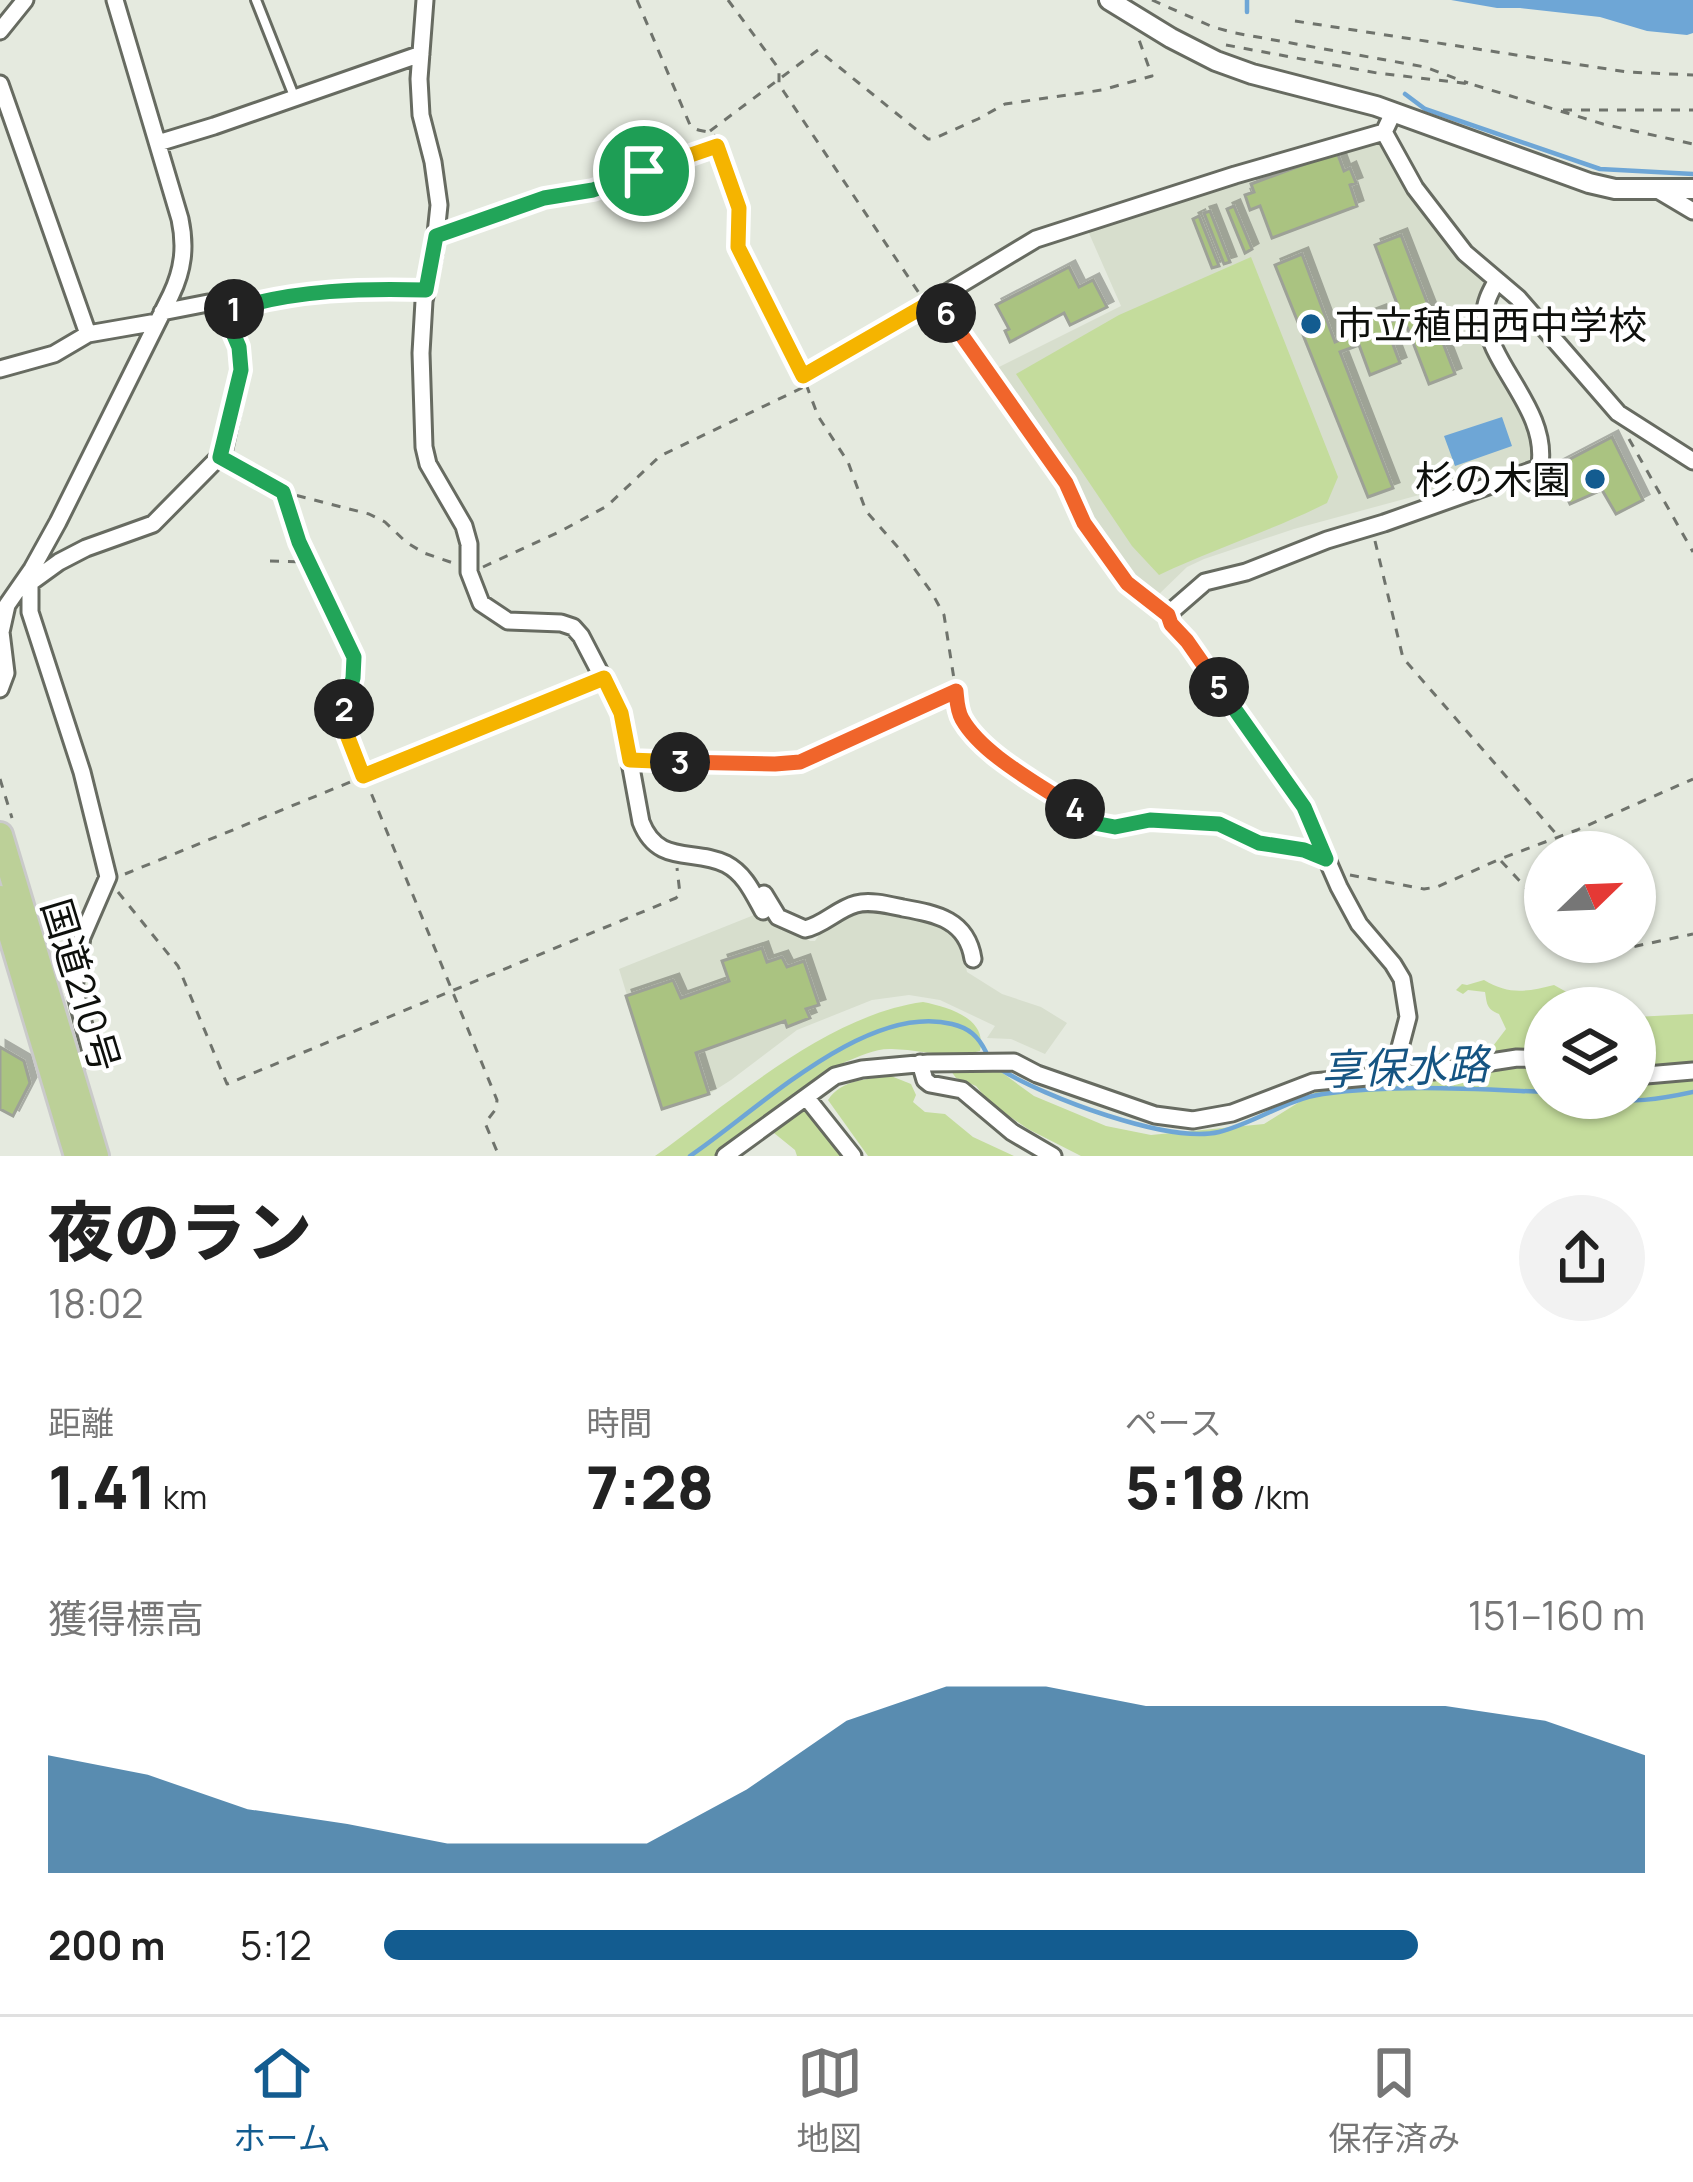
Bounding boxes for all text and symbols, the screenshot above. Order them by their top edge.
pin [593,120,695,222]
icon: arrive [611,138,677,204]
pin: 1 [204,279,264,339]
pin: 6 [916,283,976,343]
text: 1 [227,286,241,331]
text: 6 [936,290,956,335]
place label: 市立稙田西中学校 [1335,297,1647,351]
marker: 市立稙田西中学校 [1298,311,1324,337]
place label: 杉の木園 [1415,452,1571,506]
marker: 杉の木園 [1582,466,1608,492]
pin: 5 [1189,657,1249,717]
text: 5 [1209,664,1229,709]
pin: 2 [314,679,374,739]
text: 2 [334,686,354,731]
pin: 3 [650,732,710,792]
text: 3 [670,739,690,784]
pin: 4 [1045,779,1105,839]
text: 4 [1065,786,1085,831]
north arrow [1524,831,1656,963]
map controls [1524,831,1656,1119]
street label: 国道210号 [30,892,134,1078]
button: layers [1524,987,1656,1119]
water label: 享保水路 [1320,1034,1493,1098]
text: 夜のラン [48,1186,312,1276]
button: share [1519,1195,1645,1321]
text: 18:02 [48,1276,144,1330]
text: 距離 [48,1400,114,1445]
text: 時間 [586,1400,652,1445]
text: ペース [1125,1400,1222,1445]
text: 1.41 [48,1445,156,1527]
text: 7:28 [586,1445,714,1527]
text: 5:18 [1125,1445,1246,1527]
text: km [156,1474,207,1519]
text: /km [1246,1474,1310,1519]
text: 151–160 m [1468,1588,1645,1642]
text: 獲得標高 [48,1591,204,1645]
text: 200 m [48,1918,165,1972]
text: 5:12 [240,1918,312,1972]
tab: ホーム [233,2040,331,2160]
tab: 地図 [797,2040,863,2160]
tab: 保存済み [1328,2040,1460,2160]

